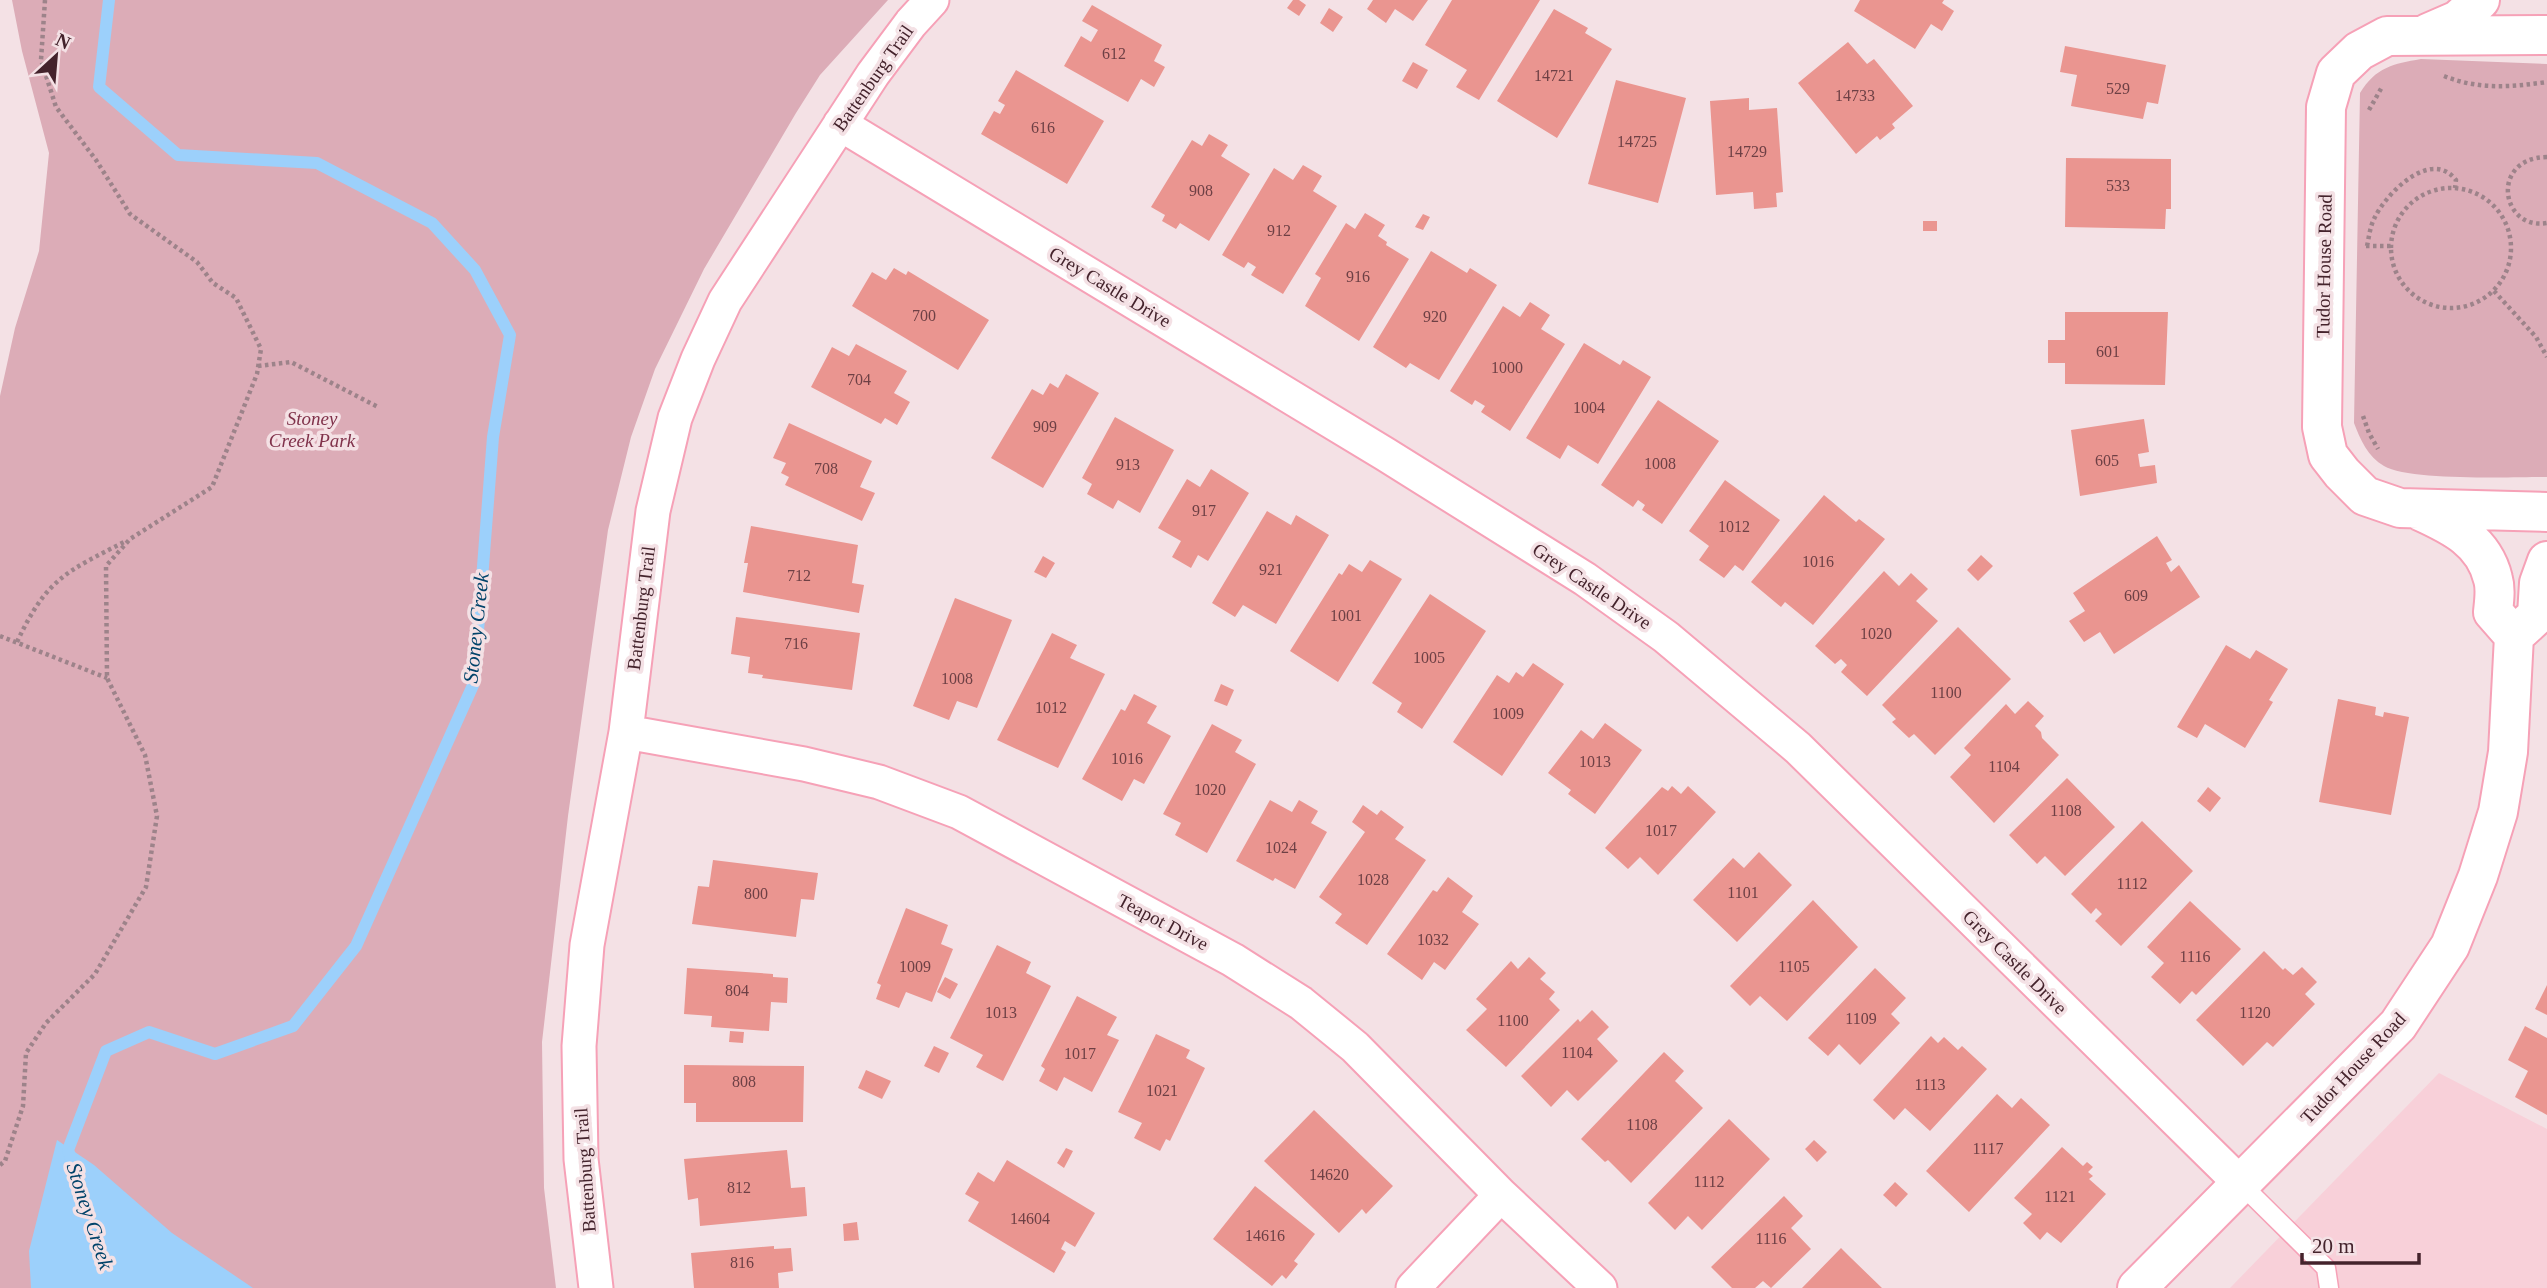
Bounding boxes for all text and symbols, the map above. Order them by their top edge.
north arrow [21,21,91,91]
street label: Battenburg Trail [829,21,917,135]
text: N [52,29,74,54]
house number: 612 [1102,45,1126,62]
house number: 14721 [1534,67,1574,84]
house number: 529 [2106,80,2130,97]
house number: 14733 [1835,87,1875,104]
house number: 616 [1031,119,1055,136]
house number: 14725 [1617,133,1657,150]
house number: 14729 [1727,143,1767,160]
house number: 533 [2106,177,2130,194]
house number: 908 [1189,182,1213,199]
street label: Tudor House Road [2312,193,2336,338]
house number: 912 [1267,222,1291,239]
street label: Grey Castle Drive [1045,242,1175,332]
house number: 916 [1346,268,1370,285]
house number: 700 [912,307,936,324]
house number: 920 [1423,308,1447,325]
house number: 601 [2096,343,2120,360]
house number: 1000 [1491,359,1523,376]
house number: 704 [847,371,871,388]
house number: 1004 [1573,399,1605,416]
park label: Stoney Creek Park [269,408,356,451]
house number: 909 [1033,418,1057,435]
house number: 605 [2095,452,2119,469]
house number: 1008 [1644,455,1676,472]
house number: 913 [1116,456,1140,473]
house number: 708 [814,460,838,477]
house number: 917 [1192,502,1216,519]
house number: 1012 [1718,518,1750,535]
street label: Grey Castle Drive [1529,539,1655,633]
street label: Battenburg Trail [623,545,659,671]
house number: 1016 [1802,553,1834,570]
house number: 921 [1259,561,1283,578]
house number: 712 [787,567,811,584]
water label: Stoney Creek [458,571,494,684]
house number: 609 [2124,587,2148,604]
house number: 1001 [1330,607,1362,624]
house number: 1020 [1860,625,1892,642]
house number: 716 [784,635,808,652]
house number: 1005 [1413,649,1445,666]
house number: 1008 [941,670,973,687]
house number: 1100 [1930,684,1962,701]
house number: 1012 [1035,699,1067,716]
house number: 1009 [1492,705,1524,722]
house number: 1016 [1111,750,1143,767]
house number: 1013 [1579,753,1611,770]
house number: 1104 [1988,758,2020,775]
house number: 1020 [1194,781,1226,798]
house number: 1108 [2050,802,2082,819]
house number: 1017 [1645,822,1677,839]
house number: 1024 [1265,839,1297,856]
house number: 1028 [1357,871,1389,888]
house number: 1112 [2117,875,2147,892]
house number: 1101 [1727,884,1759,901]
house number: 800 [744,885,768,902]
street label: Teapot Drive [1114,889,1212,955]
street label: Grey Castle Drive [1959,906,2071,1018]
house number: 1032 [1417,931,1449,948]
house number: 1116 [2180,948,2210,965]
house number: 1009 [899,958,931,975]
house number: 1105 [1778,958,1810,975]
house number: 804 [725,982,749,999]
house number: 1013 [985,1004,1017,1021]
house number: 1120 [2239,1004,2271,1021]
street label: Tudor House Road [2296,1008,2410,1128]
house number: 1109 [1845,1010,1877,1027]
house number: 1100 [1497,1012,1529,1029]
house number: 1104 [1561,1044,1593,1061]
house number: 1017 [1064,1045,1096,1062]
house number: 808 [732,1073,756,1090]
house number: 1113 [1915,1076,1945,1093]
house number: 1021 [1146,1082,1178,1099]
street label: Battenburg Trail [570,1107,600,1233]
house number: 1108 [1626,1116,1658,1133]
house number: 1117 [1973,1140,2003,1157]
water label: Stoney Creek [61,1160,119,1273]
house number: 14620 [1309,1166,1349,1183]
house number: 1112 [1694,1173,1724,1190]
house number: 812 [727,1179,751,1196]
house number: 1121 [2044,1188,2076,1205]
house number: 14604 [1010,1210,1050,1227]
scale bar [2302,1222,2419,1266]
house number: 14616 [1245,1227,1285,1244]
house number: 1116 [1756,1230,1786,1247]
text: 20 m [2312,1234,2355,1258]
house number: 816 [730,1254,754,1271]

